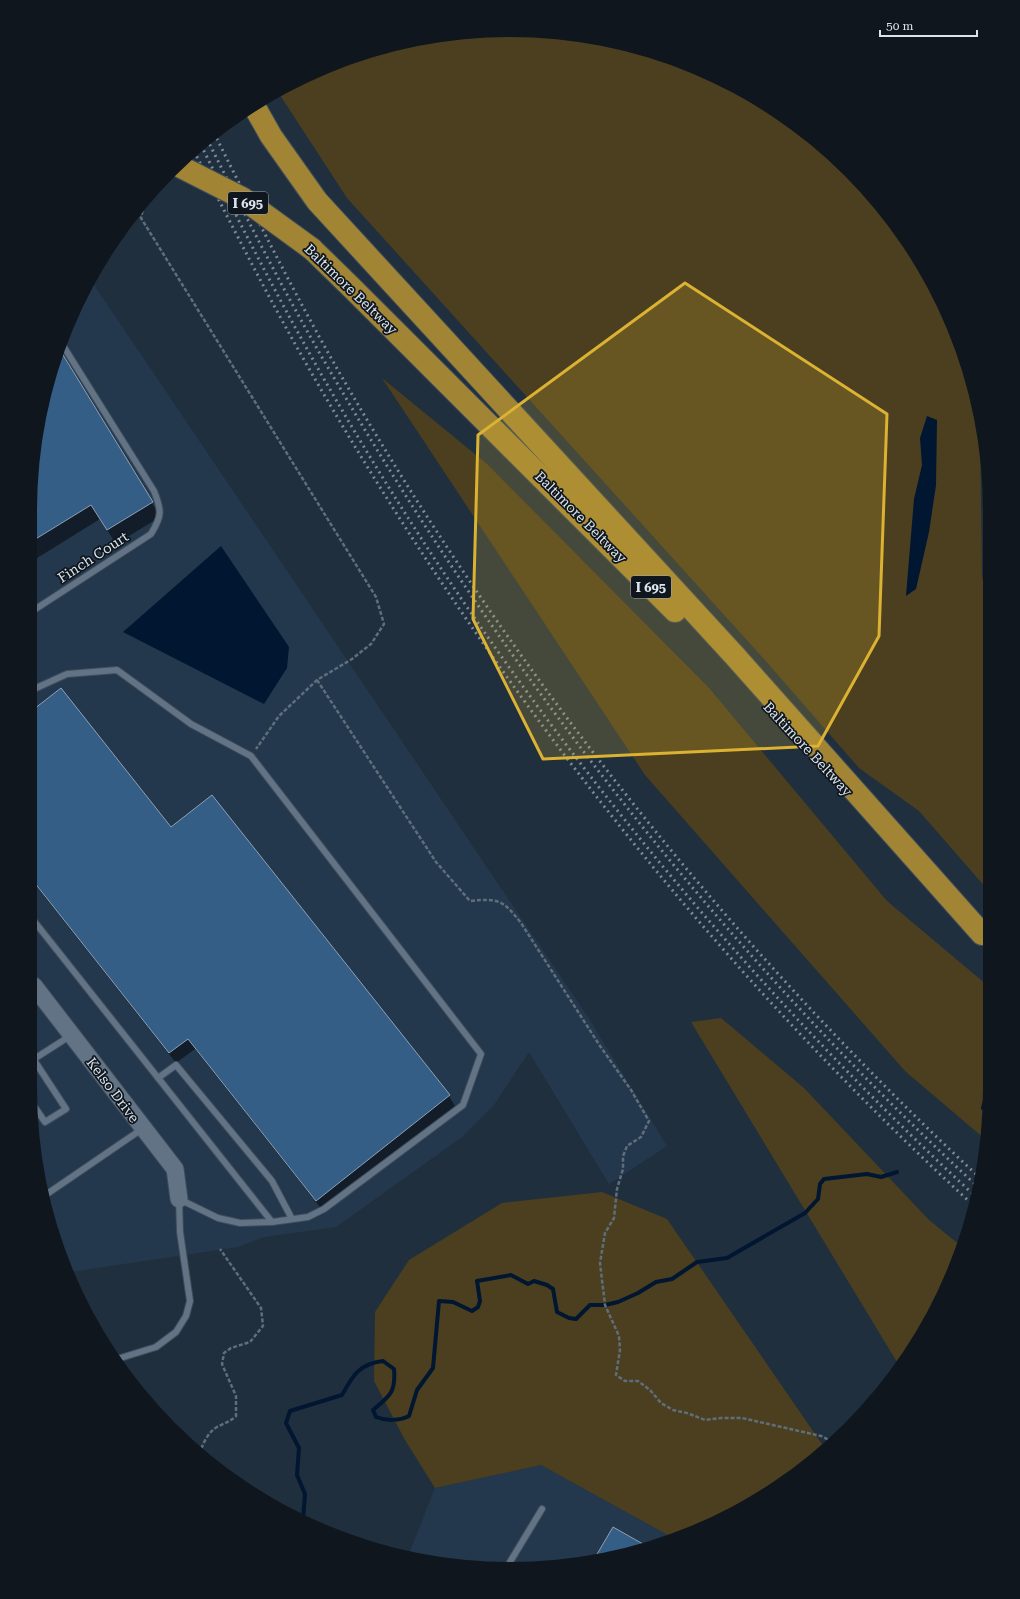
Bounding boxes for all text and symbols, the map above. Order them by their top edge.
scale bar [880,12,977,38]
text: 50 m [886,19,913,33]
road number: I 695 [228,192,268,214]
street label: Baltimore Beltway [301,241,401,338]
street label: Baltimore Beltway [532,468,631,567]
street label: Finch Court [55,528,131,586]
road number: I 695 [631,576,671,598]
street label: Baltimore Beltway [760,699,856,800]
street label: Kelso Drive [83,1054,143,1126]

